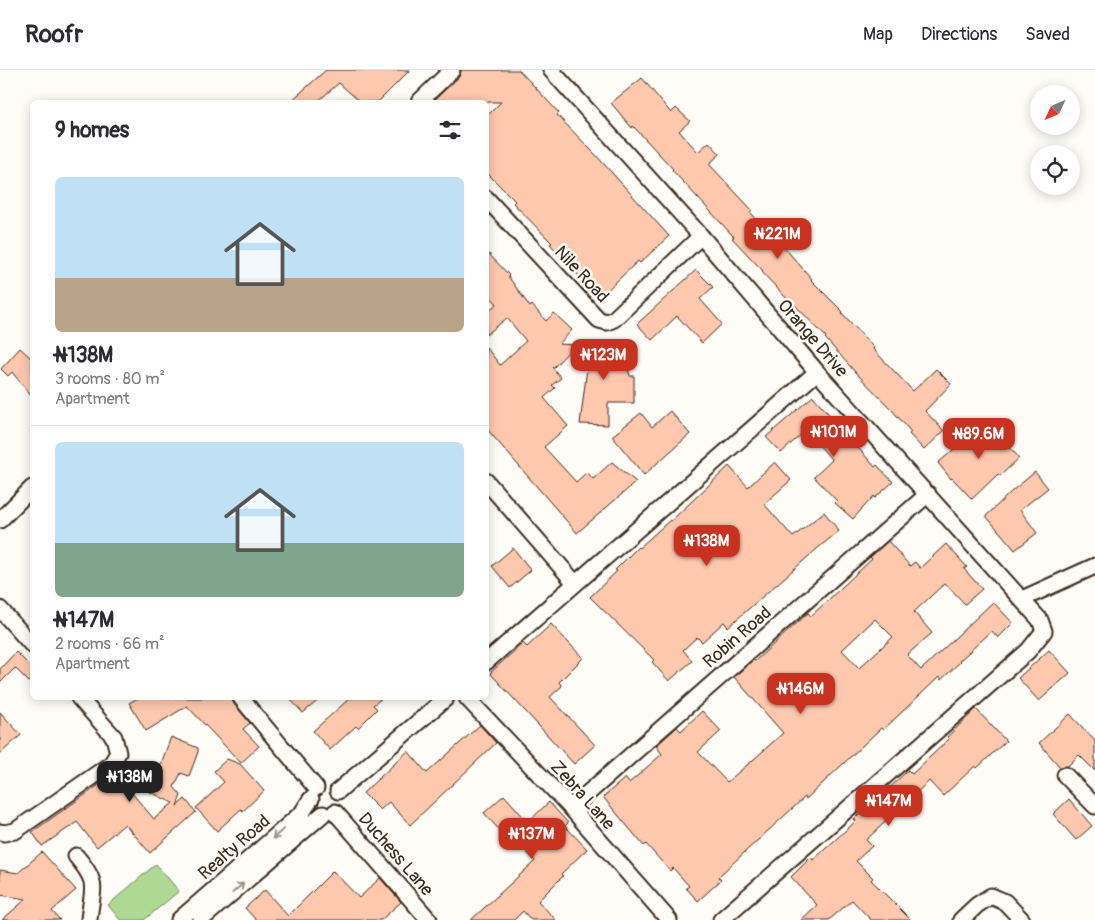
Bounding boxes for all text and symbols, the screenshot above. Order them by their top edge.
text: Roofr [25,20,83,49]
text: Map [863,23,893,46]
text: Directions [921,23,997,46]
text: Saved [1025,23,1070,46]
north arrow [1030,85,1080,135]
map controls [1030,85,1080,195]
icon: filters [436,116,464,144]
text: 9 homes [55,117,129,144]
button: locate [1030,145,1080,195]
icon: home [215,209,305,299]
pin: ₦221M [743,218,813,260]
text: ₦221M [755,224,801,244]
street label: Nile Road [549,241,614,308]
street label: Orange Drive [772,295,853,382]
pin: ₦123M [569,338,639,381]
text: ₦138M [55,342,113,369]
text: ₦123M [582,345,626,365]
text: 3 rooms · 80 m² [55,369,165,389]
text: Apartment [55,389,130,409]
pin: ₦101M [799,416,869,458]
pin: ₦89.6M [938,418,1020,460]
text: ₦101M [812,422,856,442]
text: ₦89.6M [954,424,1004,444]
icon: home [215,475,305,565]
pin: ₦138M [672,524,742,567]
text: ₦138M [685,531,729,551]
street label: Robin Road [698,601,776,673]
text: ₦147M [55,607,114,634]
text: 2 rooms · 66 m² [55,634,165,654]
text: Apartment [55,654,130,674]
pin: ₦146M [766,672,836,715]
text: ₦146M [778,679,824,699]
street label: Zebra Lane [545,756,620,835]
pin: ₦138M [95,760,165,803]
text: ₦138M [108,767,152,787]
pin: ₦147M [854,784,924,827]
text: ₦147M [866,791,912,811]
street label: Duchess Lane [353,808,438,901]
street label: Realty Road [194,810,275,885]
pin: ₦137M [497,818,567,860]
text: ₦137M [510,824,554,844]
one-way arrow [271,829,284,840]
one-way arrow [231,882,244,894]

